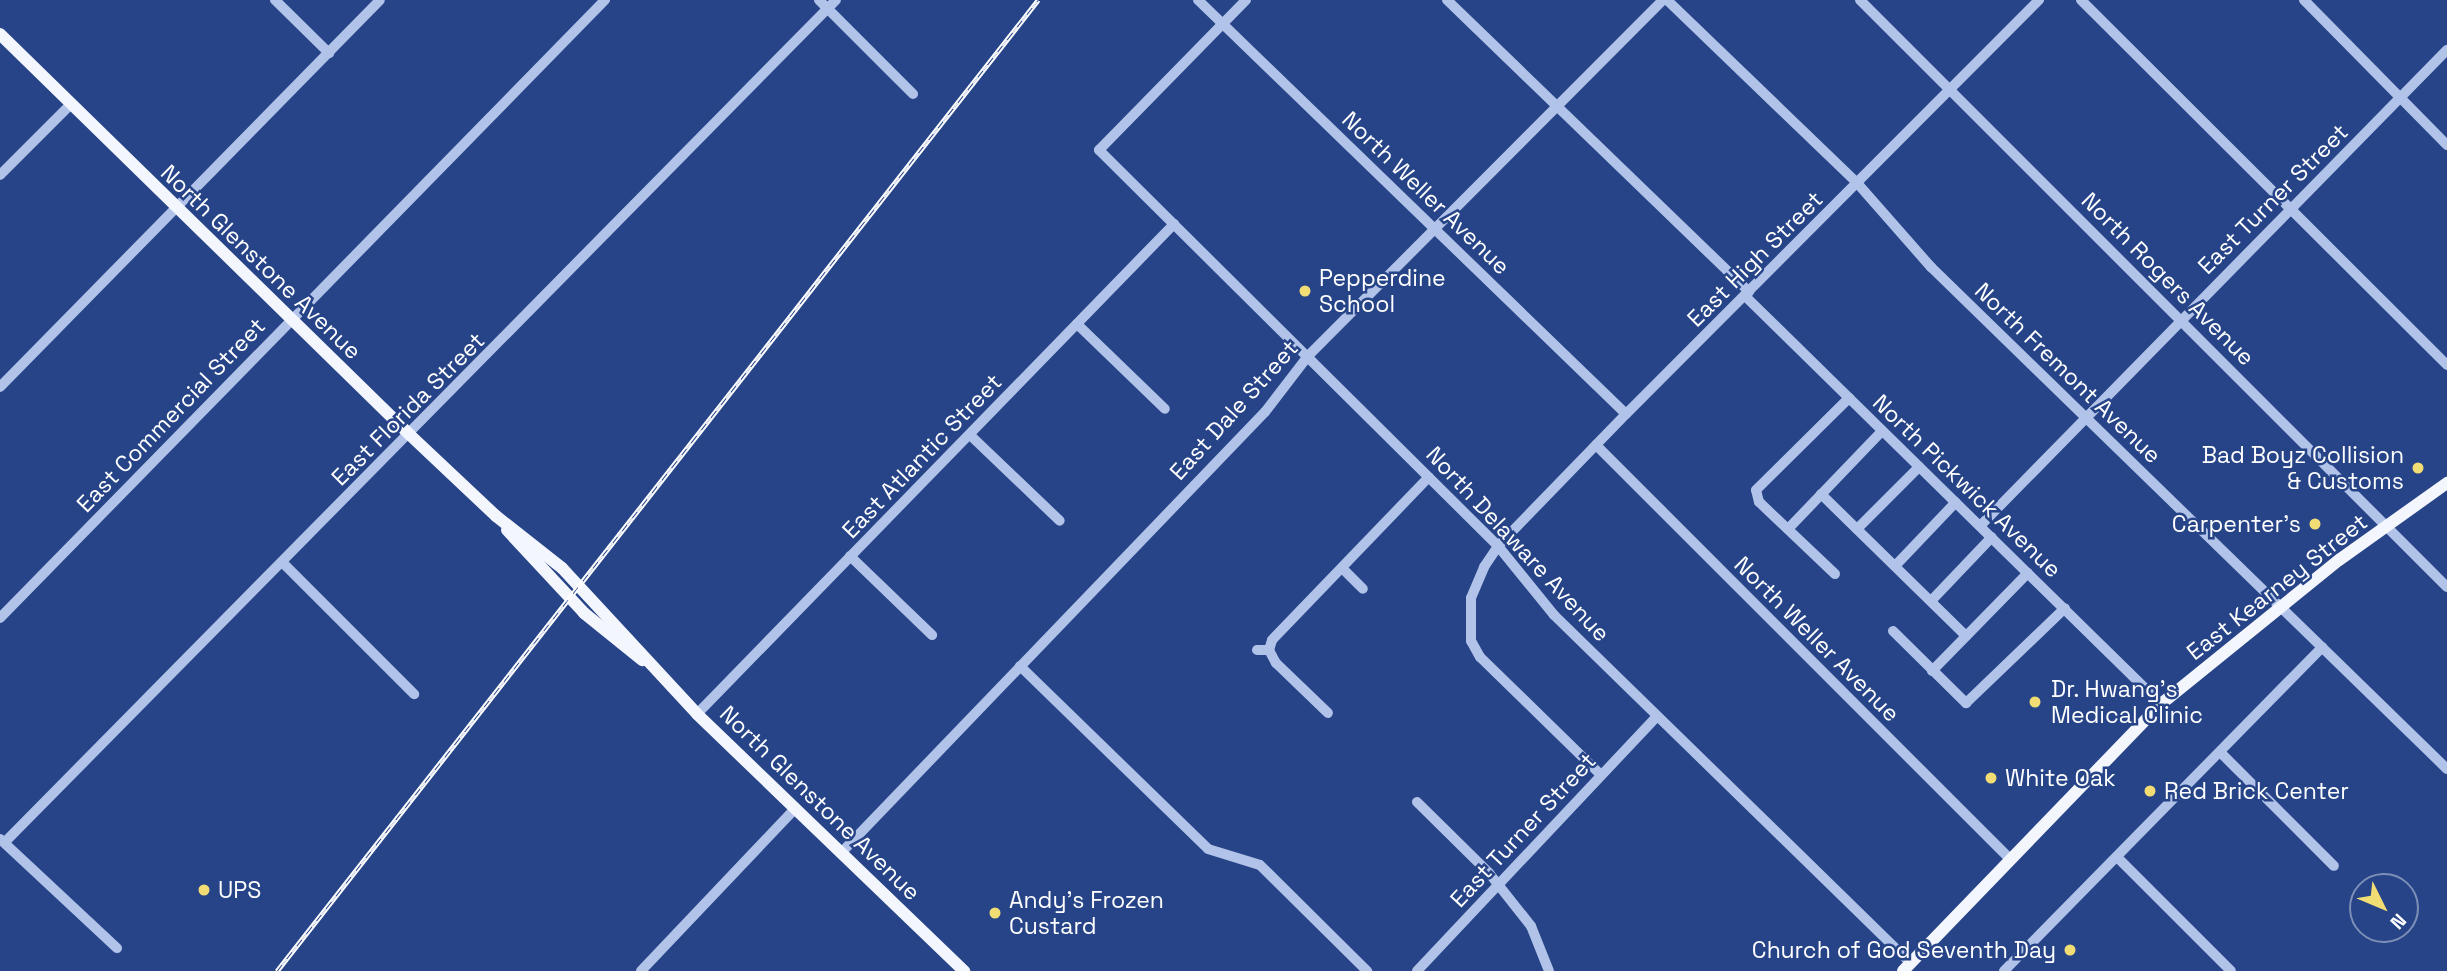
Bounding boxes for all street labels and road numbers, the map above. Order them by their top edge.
street label: North Weller Avenue [1336,106,1516,280]
street label: East Turner Street [2192,118,2354,280]
street label: North Glenstone Avenue [155,159,367,365]
street label: East High Street [1682,186,1828,332]
street label: North Rogers Avenue [2076,187,2260,371]
street label: North Fremont Avenue [1969,277,2167,469]
street label: East Commercial Street [71,312,271,518]
street label: East Florida Street [326,327,490,491]
street label: East Dale Street [1164,334,1304,486]
street label: East Atlantic Street [836,368,1008,544]
street label: North Pickwick Avenue [1867,389,2067,583]
street label: North Delaware Avenue [1420,441,1616,647]
street label: East Kearney Street [2181,508,2373,666]
street label: North Weller Avenue [1728,550,1906,728]
street label: North Glenstone Avenue [714,700,926,906]
street label: East Turner Street [1444,747,1602,913]

